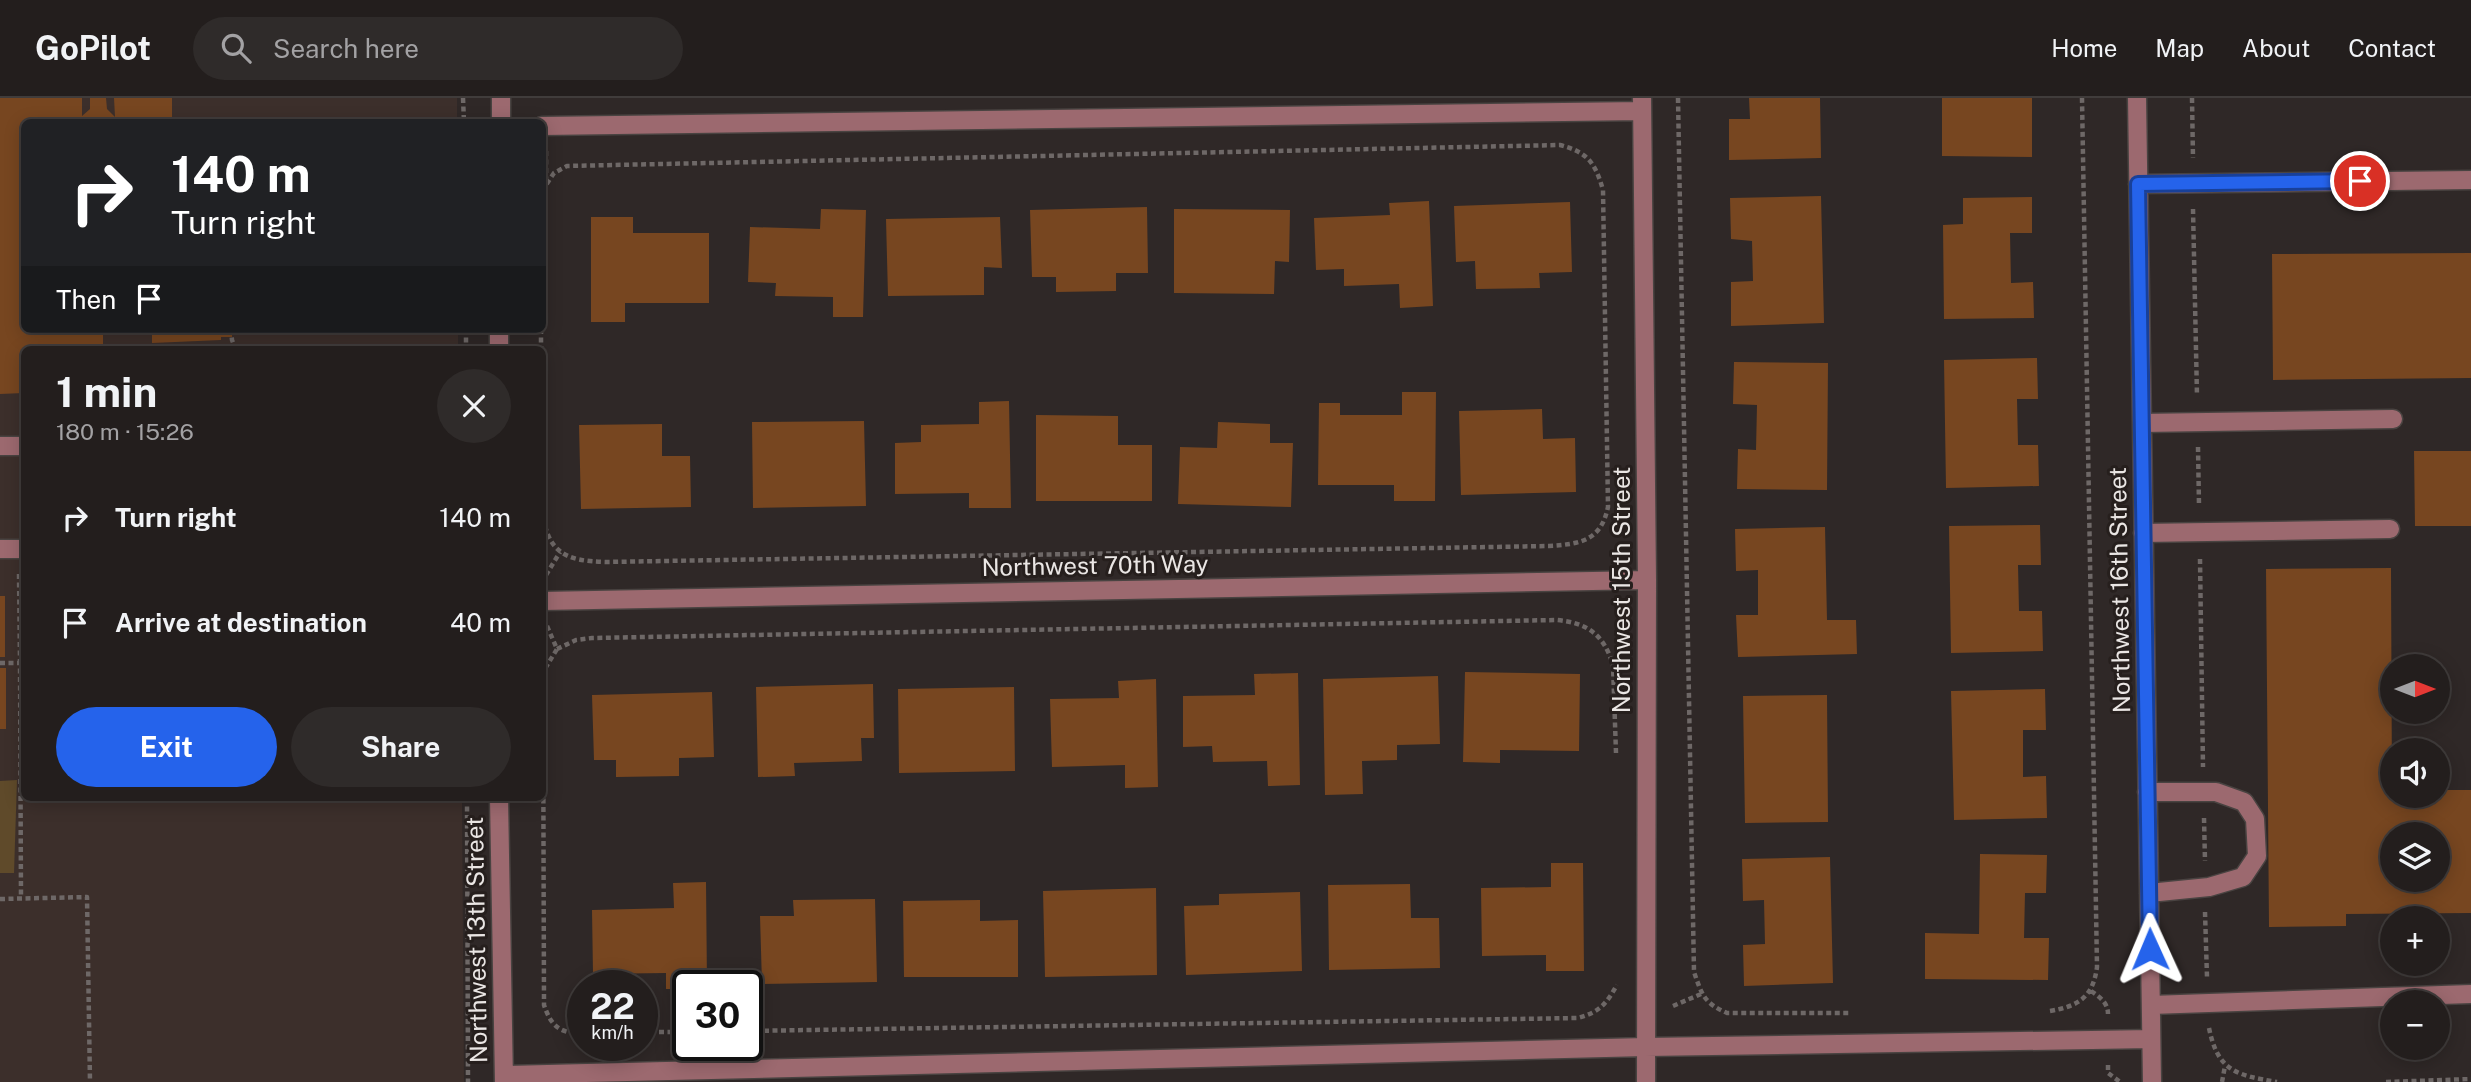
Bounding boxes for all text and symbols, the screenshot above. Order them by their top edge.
search box [193,17,683,80]
text: GoPilot [35,29,151,67]
icon: search [217,29,255,67]
text: Search here [273,33,419,64]
text: Home [2051,34,2117,62]
text: Map [2155,34,2204,62]
text: About [2242,34,2310,62]
text: Contact [2348,34,2436,62]
text: 140 m [171,145,311,203]
icon: right [56,147,147,238]
pin [2330,151,2390,211]
icon: arrive [2341,162,2379,200]
text: Turn right [171,204,316,241]
icon: arrive [130,280,168,318]
text: Then [56,284,116,315]
text: 1 min [56,367,157,416]
button: close [437,369,511,443]
text: 180 m · 15:26 [56,418,194,445]
street label: Northwest 15th Street [1607,467,1635,713]
street label: Northwest 16th Street [2103,467,2135,713]
icon: right [56,499,94,537]
text: Turn right [115,502,237,533]
text: 140 m [439,502,511,533]
street label: Northwest 70th Way [981,549,1209,581]
icon: arrive [56,604,94,642]
text: Arrive at destination [115,607,367,638]
text: 40 m [450,607,511,638]
north arrow [2380,654,2450,724]
map controls [2380,654,2450,1060]
button: Exit [56,707,277,787]
button: Share [291,707,511,787]
button: sound [2380,738,2450,808]
street label: Northwest 13th Street [460,817,492,1063]
button: layers [2380,822,2450,892]
button: + [2380,906,2450,976]
position arrow [2113,912,2187,986]
speed limit sign: 30 [672,970,763,1061]
text: 22 [590,986,635,1027]
button: − [2380,990,2450,1060]
text: km/h [591,1022,634,1043]

